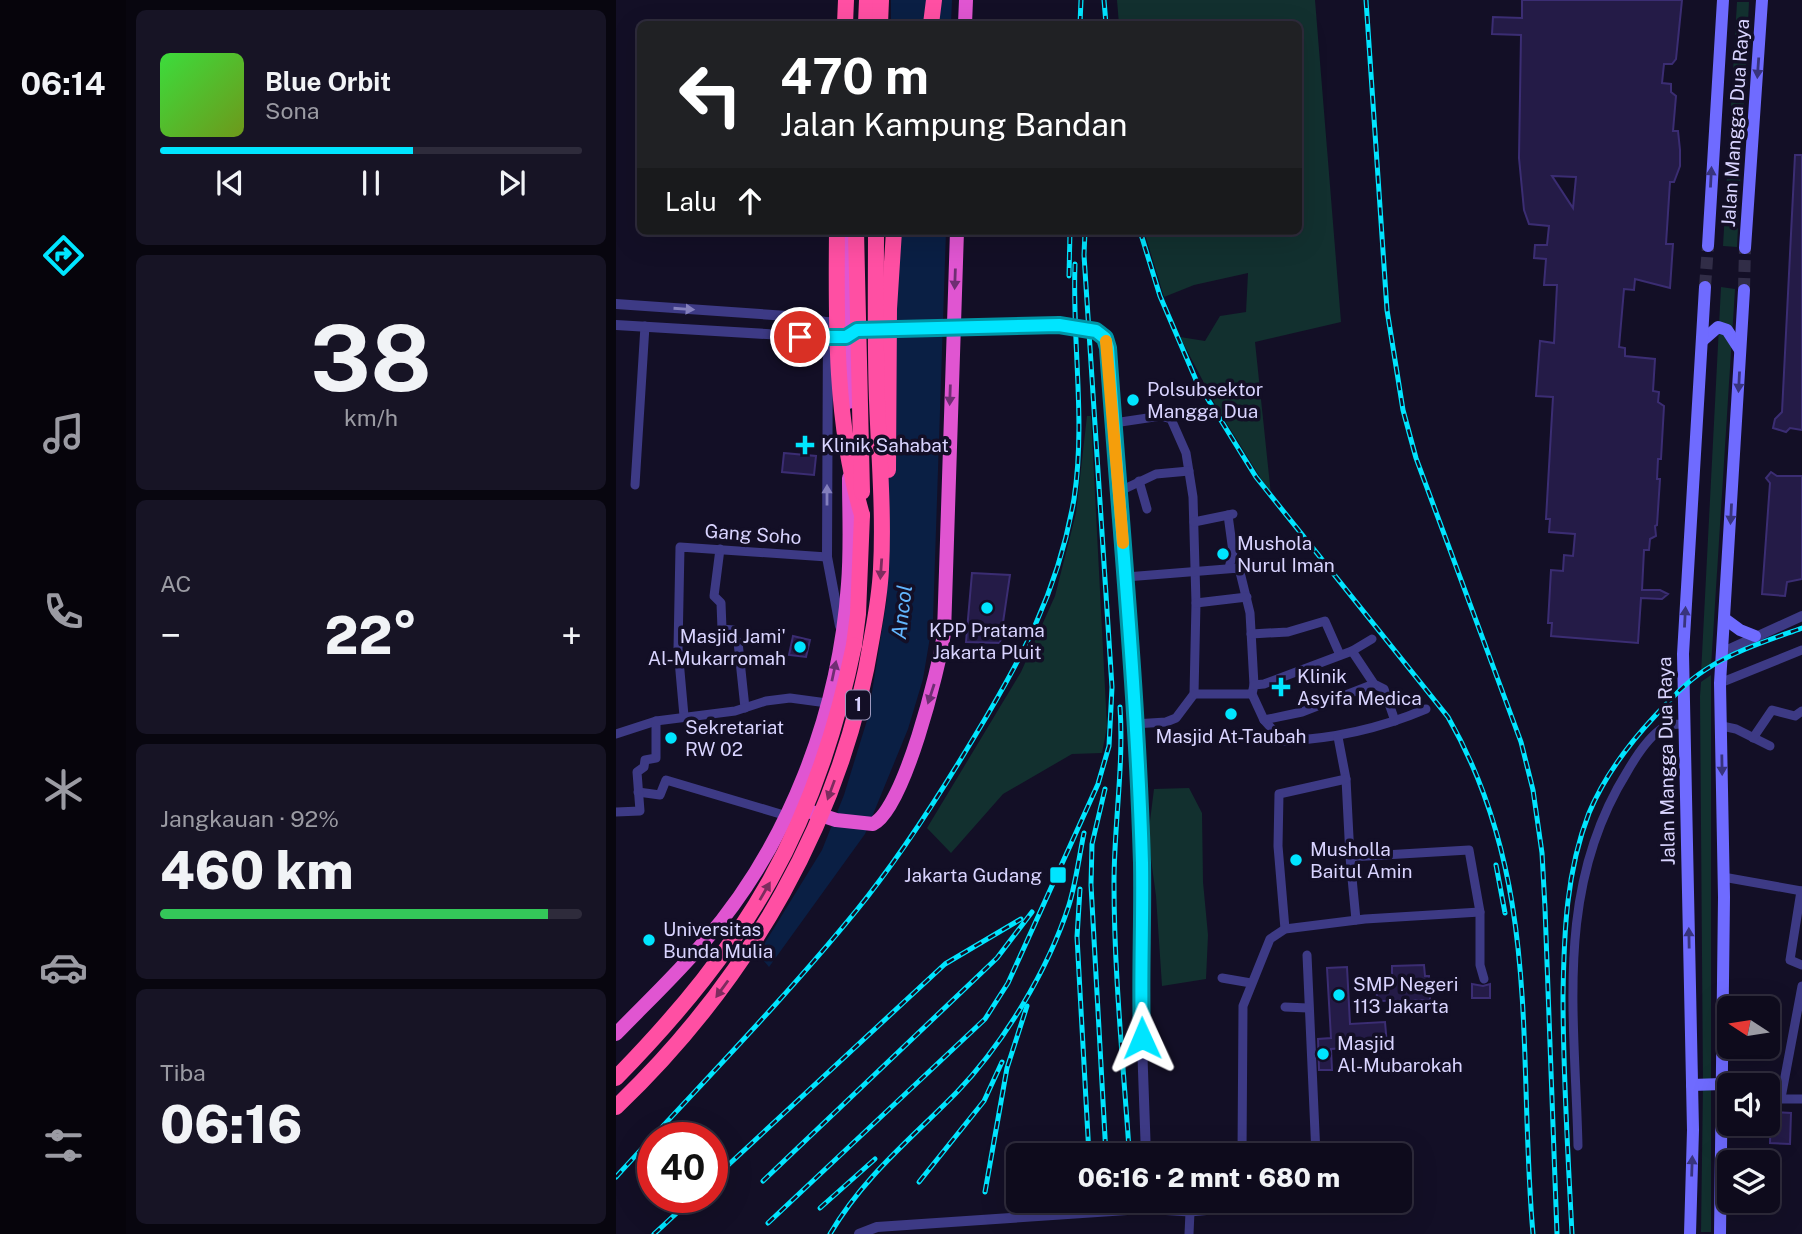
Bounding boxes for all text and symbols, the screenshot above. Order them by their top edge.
street label: Jalan Mangga Dua Raya [1717,18,1753,228]
text: 470 m [780,47,929,105]
icon: left [665,49,756,140]
one-way arrow [1752,57,1763,79]
text: 06:14 [21,65,105,102]
text: Blue Orbit [265,66,391,97]
text: Sona [265,97,319,124]
text: Jalan Kampung Bandan [780,106,1127,143]
icon: previous [211,164,249,202]
icon: pause [352,164,390,202]
icon: next [493,164,531,202]
one-way arrow [1705,166,1716,188]
icon: ahead [731,182,769,220]
text: Lalu [665,186,717,217]
icon: directions [39,231,88,280]
one-way arrow [949,268,960,290]
one-way arrow [673,304,695,315]
text: 38 [310,305,432,411]
pin [770,307,830,367]
icon: arrive [781,318,819,356]
one-way arrow [1733,371,1744,393]
place label: Polsubsektor Mangga Dua [1147,378,1263,422]
one-way arrow [944,384,955,406]
marker: Polsubsektor Mangga Dua [1125,392,1141,408]
text: km/h [344,404,398,431]
icon: music [39,409,88,458]
place label: Klinik Sahabat [821,434,949,456]
marker: Klinik Sahabat [795,435,815,455]
one-way arrow [821,484,833,506]
one-way arrow [1725,503,1736,525]
street label: Gang Soho [704,520,802,548]
place label: Mushola Nurul Iman [1237,532,1335,576]
marker: Mushola Nurul Iman [1215,546,1231,562]
one-way arrow [875,558,886,580]
text: AC [160,570,191,597]
water label: Ancol [886,583,917,641]
icon: phone [39,587,88,636]
marker: KPP Pratama Jakarta Pluit [979,600,995,616]
text: 22° [325,605,417,666]
one-way arrow [1679,606,1690,628]
text: − [160,613,181,658]
text: + [561,613,582,658]
place label: KPP Pratama Jakarta Pluit [929,619,1045,663]
place label: Masjid Jami' Al-Mukarromah [648,625,786,669]
marker: Masjid Jami' Al-Mukarromah [792,639,808,655]
street label: Jalan Mangga Dua Raya [1653,656,1679,866]
one-way arrow [828,660,839,682]
place label: Klinik Asyifa Medica [1297,665,1422,709]
marker: Klinik Asyifa Medica [1271,677,1291,697]
one-way arrow [925,684,935,705]
road number: 1 [846,690,870,720]
marker: Masjid At-Taubah [1223,706,1239,722]
place label: Sekretariat RW 02 [685,716,784,760]
place label: Masjid At-Taubah [1155,725,1307,747]
marker: Sekretariat RW 02 [663,730,679,746]
one-way arrow [1716,754,1728,776]
icon: climate [39,765,88,814]
one-way arrow [826,779,837,800]
text: Jangkauan · 92% [160,805,339,832]
place label: Musholla Baitul Amin [1310,838,1413,882]
text: 460 km [160,840,353,901]
marker: Musholla Baitul Amin [1288,852,1304,868]
place label: Jakarta Gudang [904,864,1042,886]
marker: Jakarta Gudang [1048,865,1068,885]
one-way arrow [759,882,771,901]
place label: Universitas Bunda Mulia [663,918,773,962]
one-way arrow [1683,927,1694,949]
marker: Universitas Bunda Mulia [641,932,657,948]
icon: car [39,943,88,992]
place label: SMP Negeri 113 Jakarta [1353,973,1459,1017]
one-way arrow [716,980,730,998]
marker: SMP Negeri 113 Jakarta [1331,987,1347,1003]
north arrow [1717,996,1780,1059]
map controls [1717,996,1780,1213]
position arrow [1105,1001,1179,1075]
place label: Masjid Al-Mubarokah [1337,1032,1463,1076]
marker: Masjid Al-Mubarokah [1315,1046,1331,1062]
text: Tiba [160,1059,206,1086]
button: sound [1717,1073,1780,1136]
text: 06:16 [160,1094,303,1155]
icon: filters [39,1121,88,1170]
speed limit sign: 40 [637,1122,728,1213]
button: layers [1717,1150,1780,1213]
one-way arrow [1686,1155,1698,1177]
text: 06:16 · 2 mnt · 680 m [1078,1162,1340,1193]

